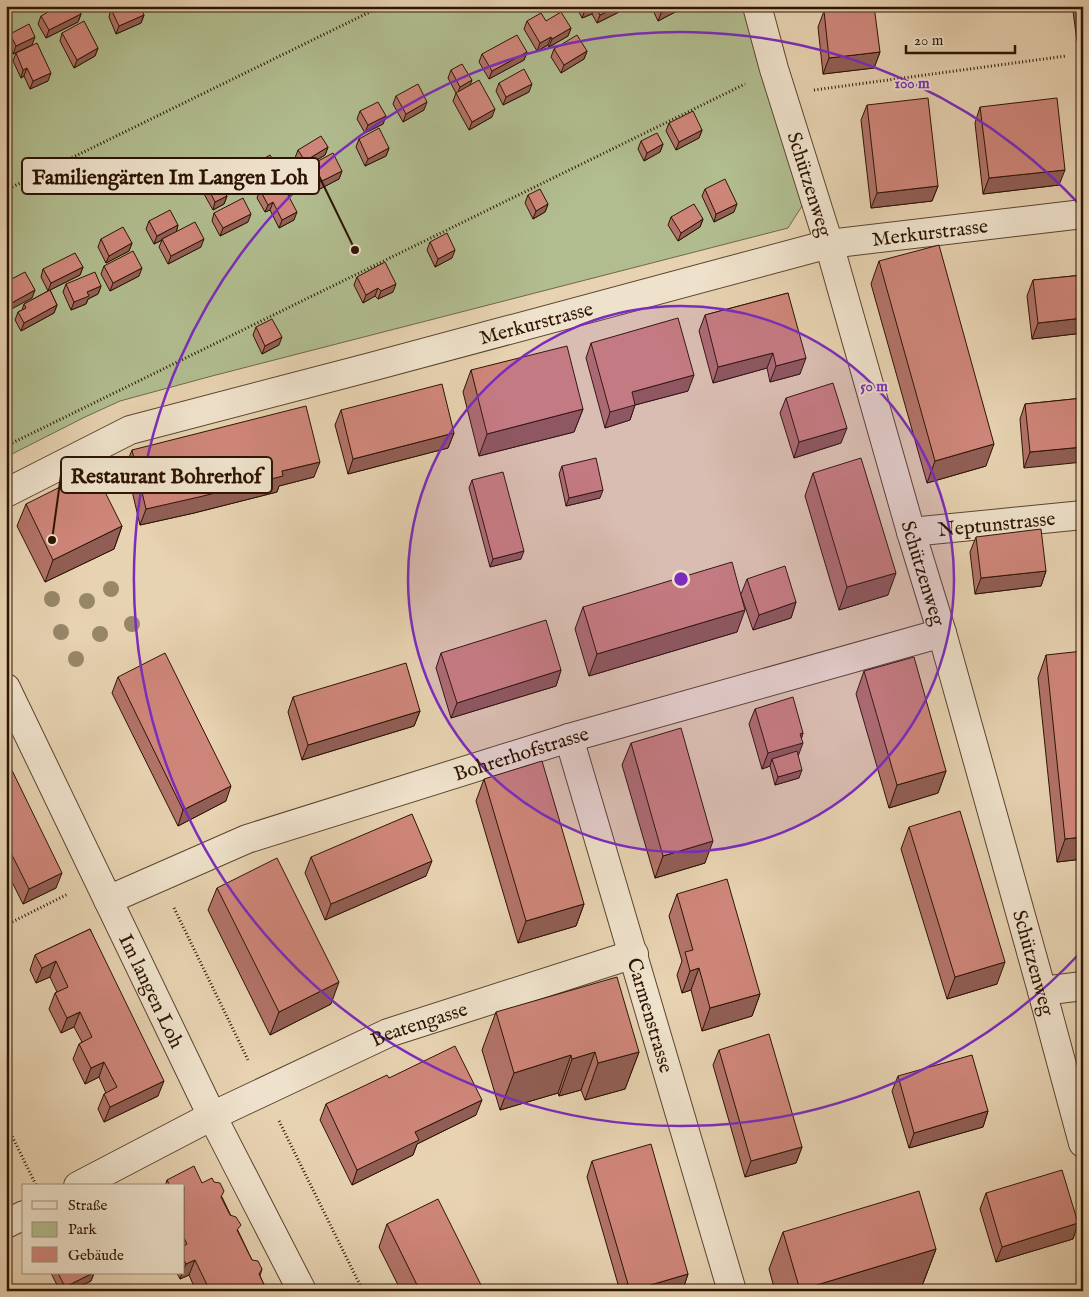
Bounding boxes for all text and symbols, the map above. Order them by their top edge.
scale bar [906,22,1015,54]
text: 20 m [914,31,944,50]
text: 100 m [894,74,930,93]
street label: Schützenweg [781,129,837,241]
callout: Familiengärten Im Langen Loh [22,158,319,194]
text: Familiengärten Im Langen Loh [32,165,309,192]
street label: Merkurstrasse [871,214,989,253]
street label: Merkurstrasse [477,297,596,351]
text: 50 m [860,377,888,396]
callout: Restaurant Bohrerhof [61,457,272,493]
text: Restaurant Bohrerhof [70,464,265,491]
street label: Neptunstrasse [937,507,1057,543]
street label: Schützenweg [894,518,950,630]
centre of rings [672,570,690,588]
street label: Bohrerhofstrasse [451,722,592,787]
street label: Schützenweg [1006,907,1059,1020]
street label: Im langen Loh [112,930,189,1053]
street label: Carmenstrasse [621,955,678,1076]
street label: Beatengasse [367,997,471,1053]
legend [22,1184,185,1274]
text: Straße [68,1196,108,1215]
text: Park [68,1220,98,1239]
text: Gebäude [68,1246,124,1265]

